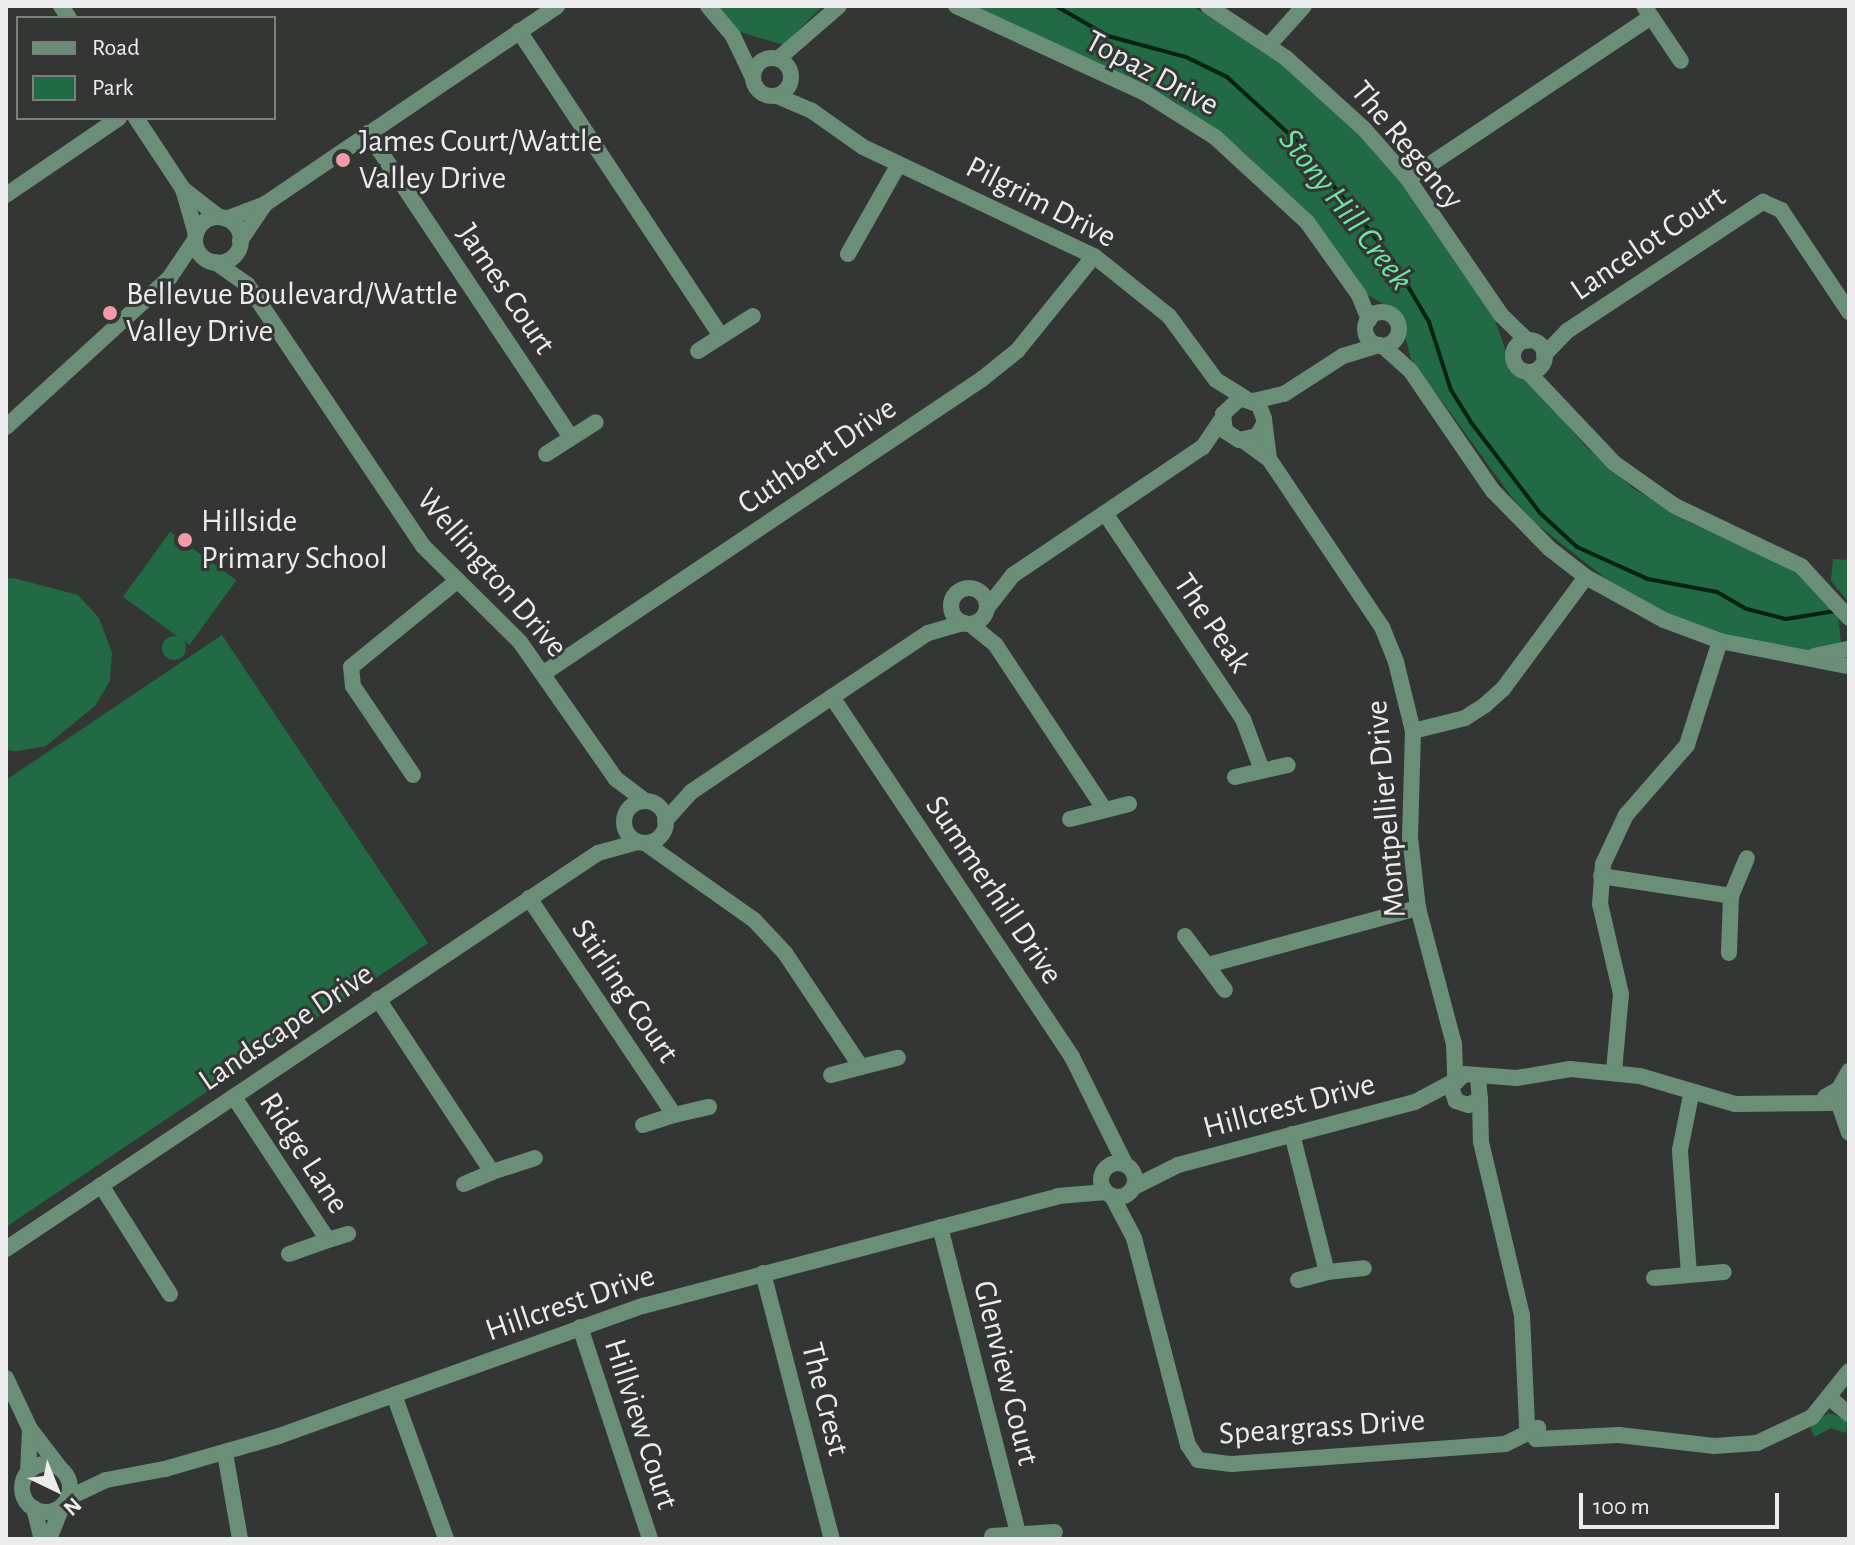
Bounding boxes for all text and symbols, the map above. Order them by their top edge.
legend [16,16,276,120]
street label: Topaz Drive [1079,22,1225,124]
text: Road [92,36,140,60]
street label: The Regency [1342,73,1472,217]
text: Park [92,76,133,100]
water label: Stony Hill Creek [1269,121,1421,299]
place label: James Court/Wattle Valley Drive [359,123,602,198]
street label: Pilgrim Drive [959,148,1123,256]
marker: James Court/Wattle Valley Drive [334,151,352,169]
street label: Lancelot Court [1563,177,1733,309]
street label: James Court [448,216,564,362]
place label: Bellevue Boulevard/Wattle Valley Drive [126,276,458,351]
marker: Bellevue Boulevard/Wattle Valley Drive [101,304,119,322]
street label: Cuthbert Drive [730,389,904,523]
street label: Wellington Drive [408,481,576,665]
place label: Hillside Primary School [201,503,388,578]
marker: Hillside Primary School [176,531,194,549]
street label: The Peak [1165,566,1259,680]
street label: Montpellier Drive [1357,699,1415,919]
street label: Summerhill Drive [917,788,1071,992]
street label: Stirling Court [563,912,687,1070]
street label: Landscape Drive [191,955,381,1099]
street label: Hillcrest Drive [1199,1065,1379,1147]
street label: Ridge Lane [251,1085,357,1221]
street label: Hillcrest Drive [480,1256,660,1350]
street label: Glenview Court [965,1277,1047,1469]
street label: Hillview Court [595,1334,687,1514]
street label: The Crest [792,1338,858,1460]
street label: Speargrass Drive [1217,1401,1427,1453]
north arrow [16,1449,96,1529]
scale bar [1583,1477,1783,1527]
text: N [59,1493,85,1520]
text: 100 m [1593,1495,1650,1519]

